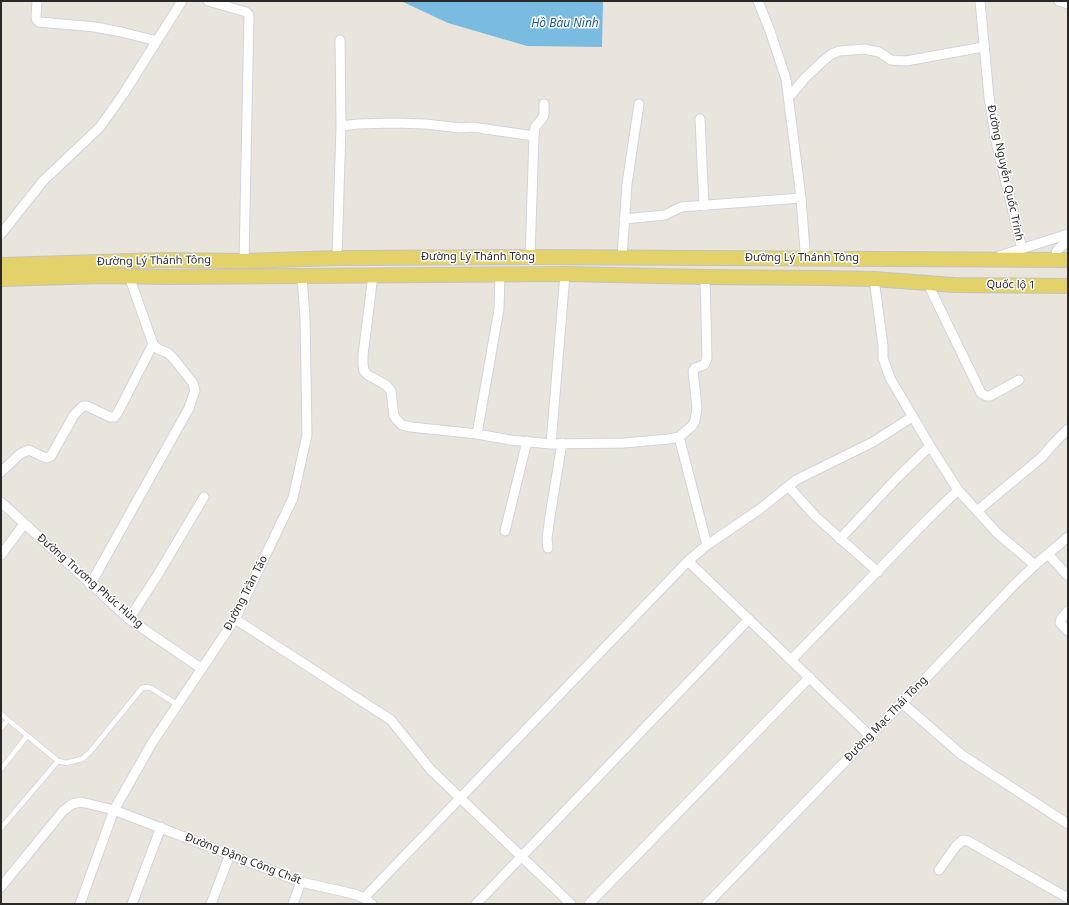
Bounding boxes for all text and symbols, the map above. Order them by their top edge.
water label: Hồ Bàu Nình [531,17,599,31]
street label: Đường Nguyễn Quốc Trinh [984,104,1026,242]
street label: Đường Lý Thánh Tông [421,250,535,264]
street label: Đường Lý Thánh Tông [745,251,859,265]
street label: Đường Lý Thánh Tông [97,253,211,269]
street label: Quốc lộ 1 [986,278,1036,292]
street label: Đường Trương Phúc Hùng [34,531,146,631]
street label: Đường Trần Táo [221,553,271,633]
street label: Đường Mạc Thái Tông [842,674,930,764]
street label: Đường Đặng Công Chất [183,831,303,887]

